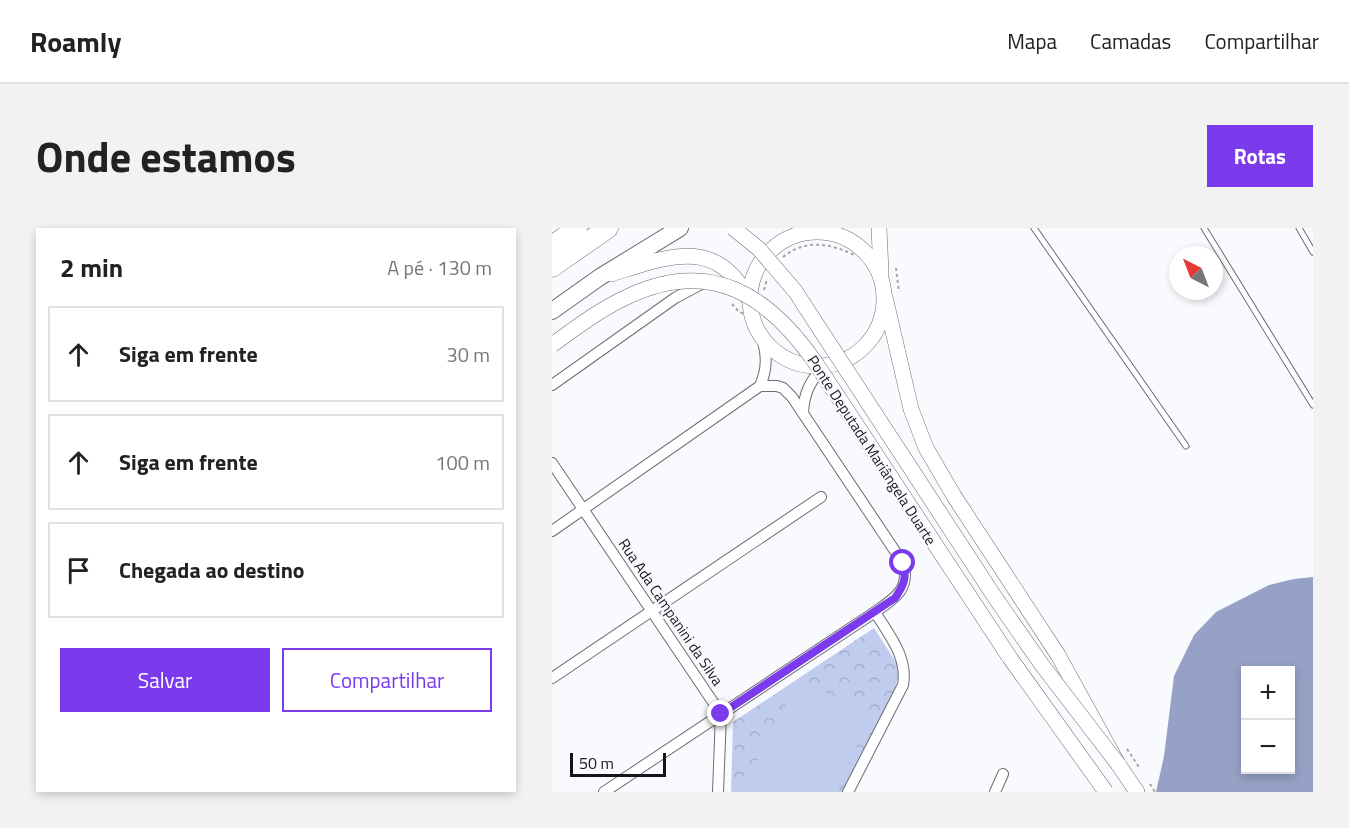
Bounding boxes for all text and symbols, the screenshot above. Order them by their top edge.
text: Roamly [30,20,121,63]
text: Mapa [1007,25,1057,57]
text: Camadas [1090,25,1171,57]
text: Compartilhar [1204,25,1319,57]
text: Onde estamos [36,124,296,188]
button: Rotas [1207,125,1313,187]
north arrow [1169,246,1223,300]
text: 2 min [60,248,123,287]
text: A pé · 130 m [387,252,492,283]
text: Siga em frente [119,337,258,371]
icon: ahead [62,338,95,371]
text: 30 m [446,339,490,370]
street label: Ponte Deputada Mariângela Duarte [802,350,942,550]
text: Siga em frente [119,445,258,479]
icon: ahead [62,446,95,479]
text: 100 m [435,447,490,478]
street label: Rua Ada Campanini da Silva [613,534,729,691]
route start [889,549,915,575]
text: Chegada ao destino [119,553,305,587]
icon: arrive [62,554,95,587]
button: Salvar [60,648,270,712]
button: Compartilhar [282,648,492,712]
map controls [1241,666,1295,774]
button: + [1241,666,1295,720]
route end [707,700,733,726]
button: − [1241,720,1295,774]
scale bar [570,750,666,778]
text: 50 m [579,751,614,775]

